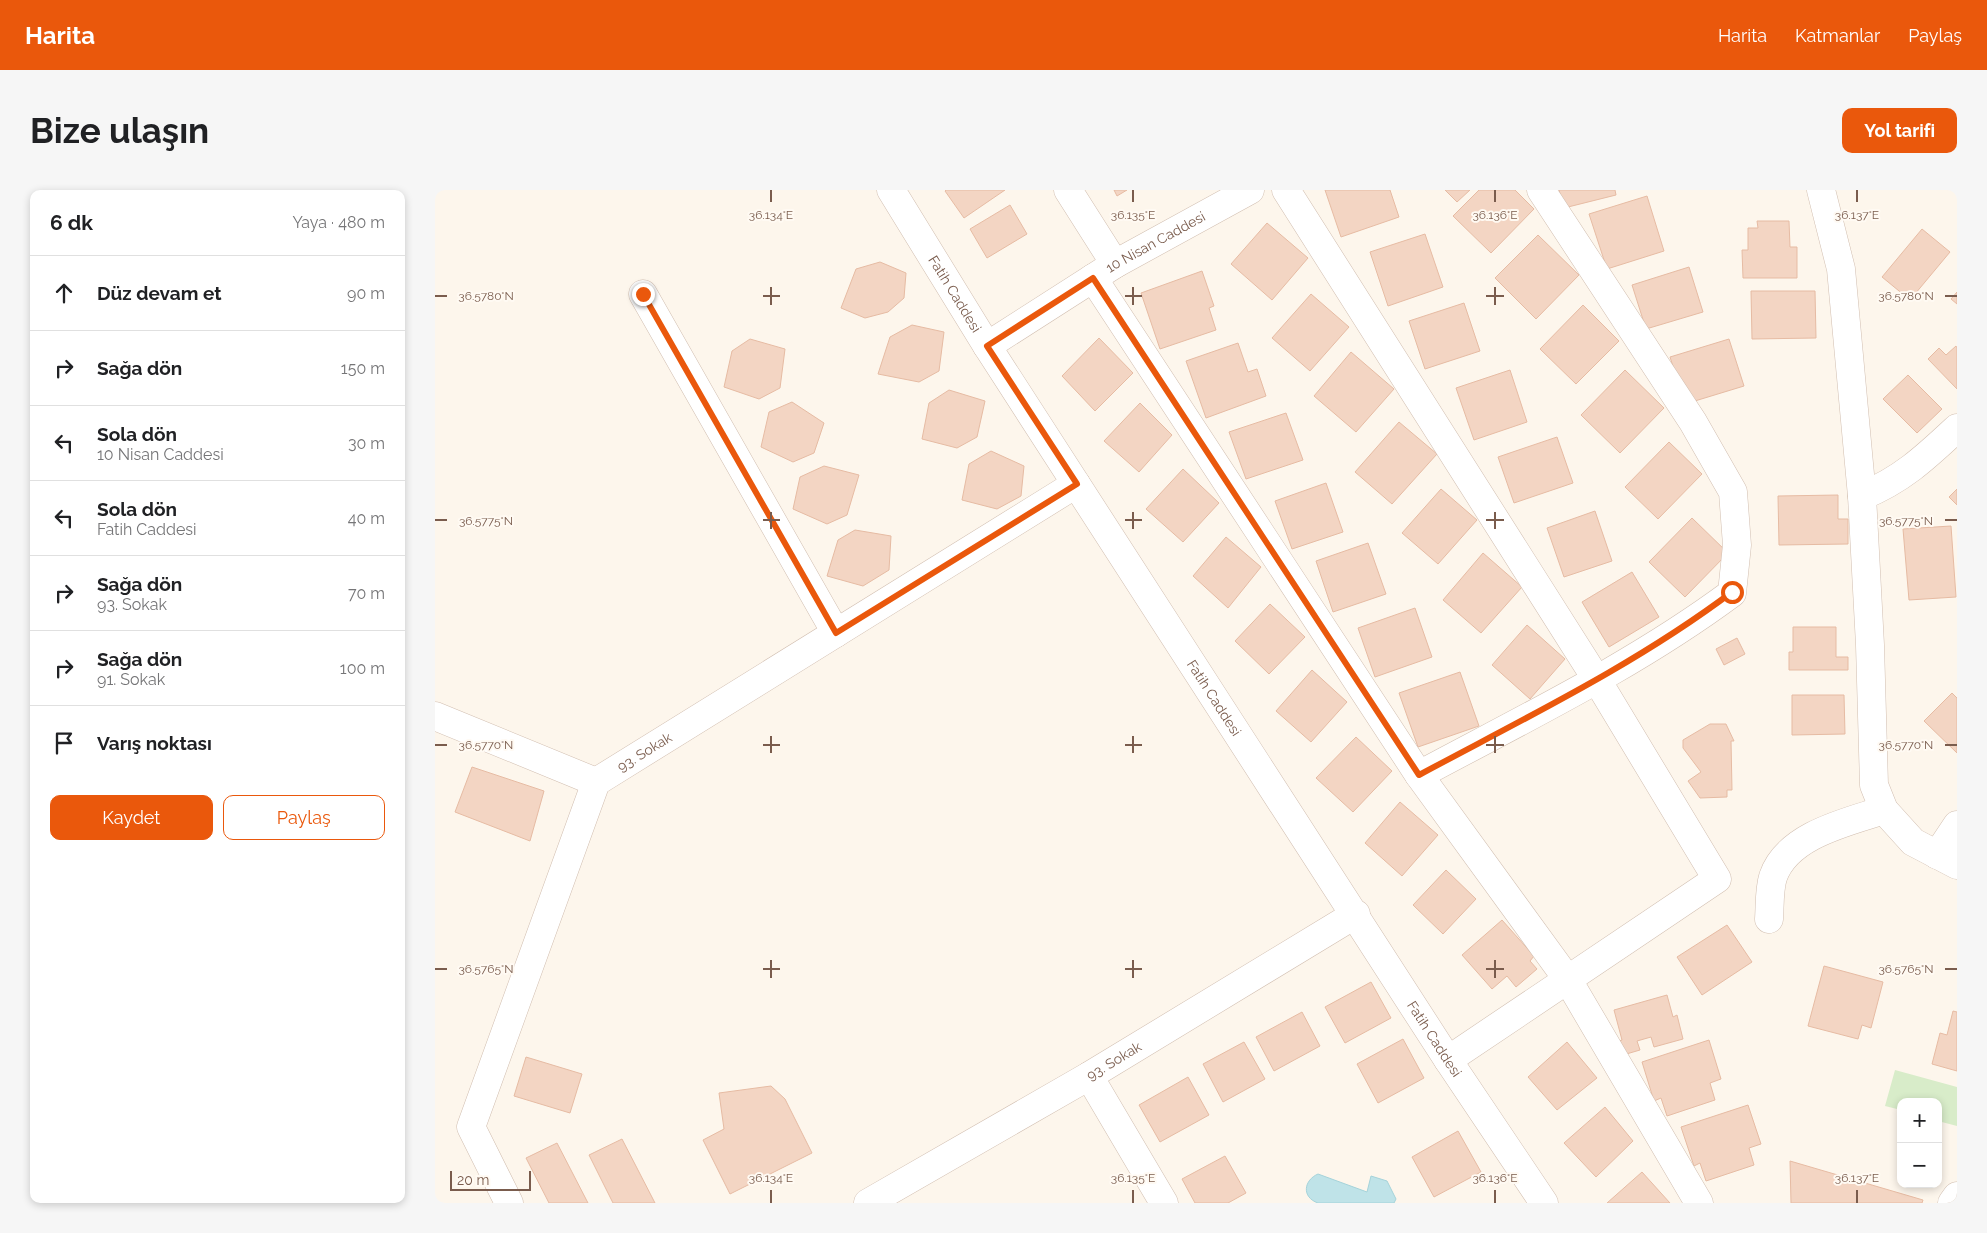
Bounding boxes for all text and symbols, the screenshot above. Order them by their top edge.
text: Harita [25,21,95,50]
text: Harita [1718,25,1767,46]
text: Katmanlar [1795,25,1880,46]
text: Paylaş [1908,25,1962,46]
button: Yol tarifi [1842,108,1957,153]
text: Bize ulaşın [30,110,209,151]
text: 36.134°E [749,208,793,222]
street label: 10 Nisan Caddesi [1103,208,1208,276]
text: 36.135°E [1111,208,1155,222]
text: 36.136°E [1472,208,1518,222]
text: 36.137°E [1835,208,1879,222]
text: 6 dk [50,210,93,235]
text: Yaya · 480 m [292,213,385,232]
street label: Fatih Caddesi [925,253,985,335]
icon: ahead [50,279,78,307]
text: Düz devam et [97,282,222,304]
route end [632,283,655,306]
text: 90 m [347,284,385,303]
text: 36.5780°N [458,289,514,303]
text: 36.5780°N [1878,289,1934,303]
icon: right [50,354,78,382]
text: Sağa dön [97,357,182,379]
text: 150 m [341,359,385,378]
text: Sola dön [97,423,177,445]
icon: left [50,429,78,457]
text: 30 m [348,434,385,453]
text: 10 Nisan Caddesi [97,445,224,464]
text: Sola dön [97,498,177,520]
icon: left [50,504,78,532]
text: 40 m [348,509,385,528]
text: 36.5775°N [459,514,513,528]
text: 36.5775°N [1879,514,1933,528]
text: Fatih Caddesi [97,520,197,539]
text: Sağa dön [97,573,182,595]
icon: right [50,579,78,607]
route start [1721,581,1744,604]
text: 70 m [348,584,385,603]
text: 93. Sokak [97,595,167,614]
text: Sağa dön [97,648,182,670]
icon: right [50,654,78,682]
street label: Fatih Caddesi [1184,657,1245,739]
text: 100 m [340,659,385,678]
text: 91. Sokak [97,670,165,689]
icon: arrive [50,729,78,757]
street label: 93. Sokak [614,729,675,775]
text: Varış noktası [97,732,212,754]
text: 36.5770°N [459,738,513,752]
text: 36.5770°N [1879,738,1933,752]
button: Kaydet [50,795,213,840]
button: Paylaş [223,795,385,840]
text: 36.5765°N [458,962,514,976]
text: 36.5765°N [1878,962,1934,976]
street label: Fatih Caddesi [1404,998,1465,1080]
street label: 93. Sokak [1084,1038,1145,1084]
map controls [1897,1098,1942,1188]
button: + [1897,1098,1942,1143]
button: − [1897,1143,1942,1188]
scale bar [450,1168,531,1191]
text: 36.134°E [749,1171,793,1185]
text: 36.135°E [1111,1171,1155,1185]
text: 36.136°E [1472,1171,1518,1185]
text: 36.137°E [1835,1171,1879,1185]
text: 20 m [457,1172,489,1188]

